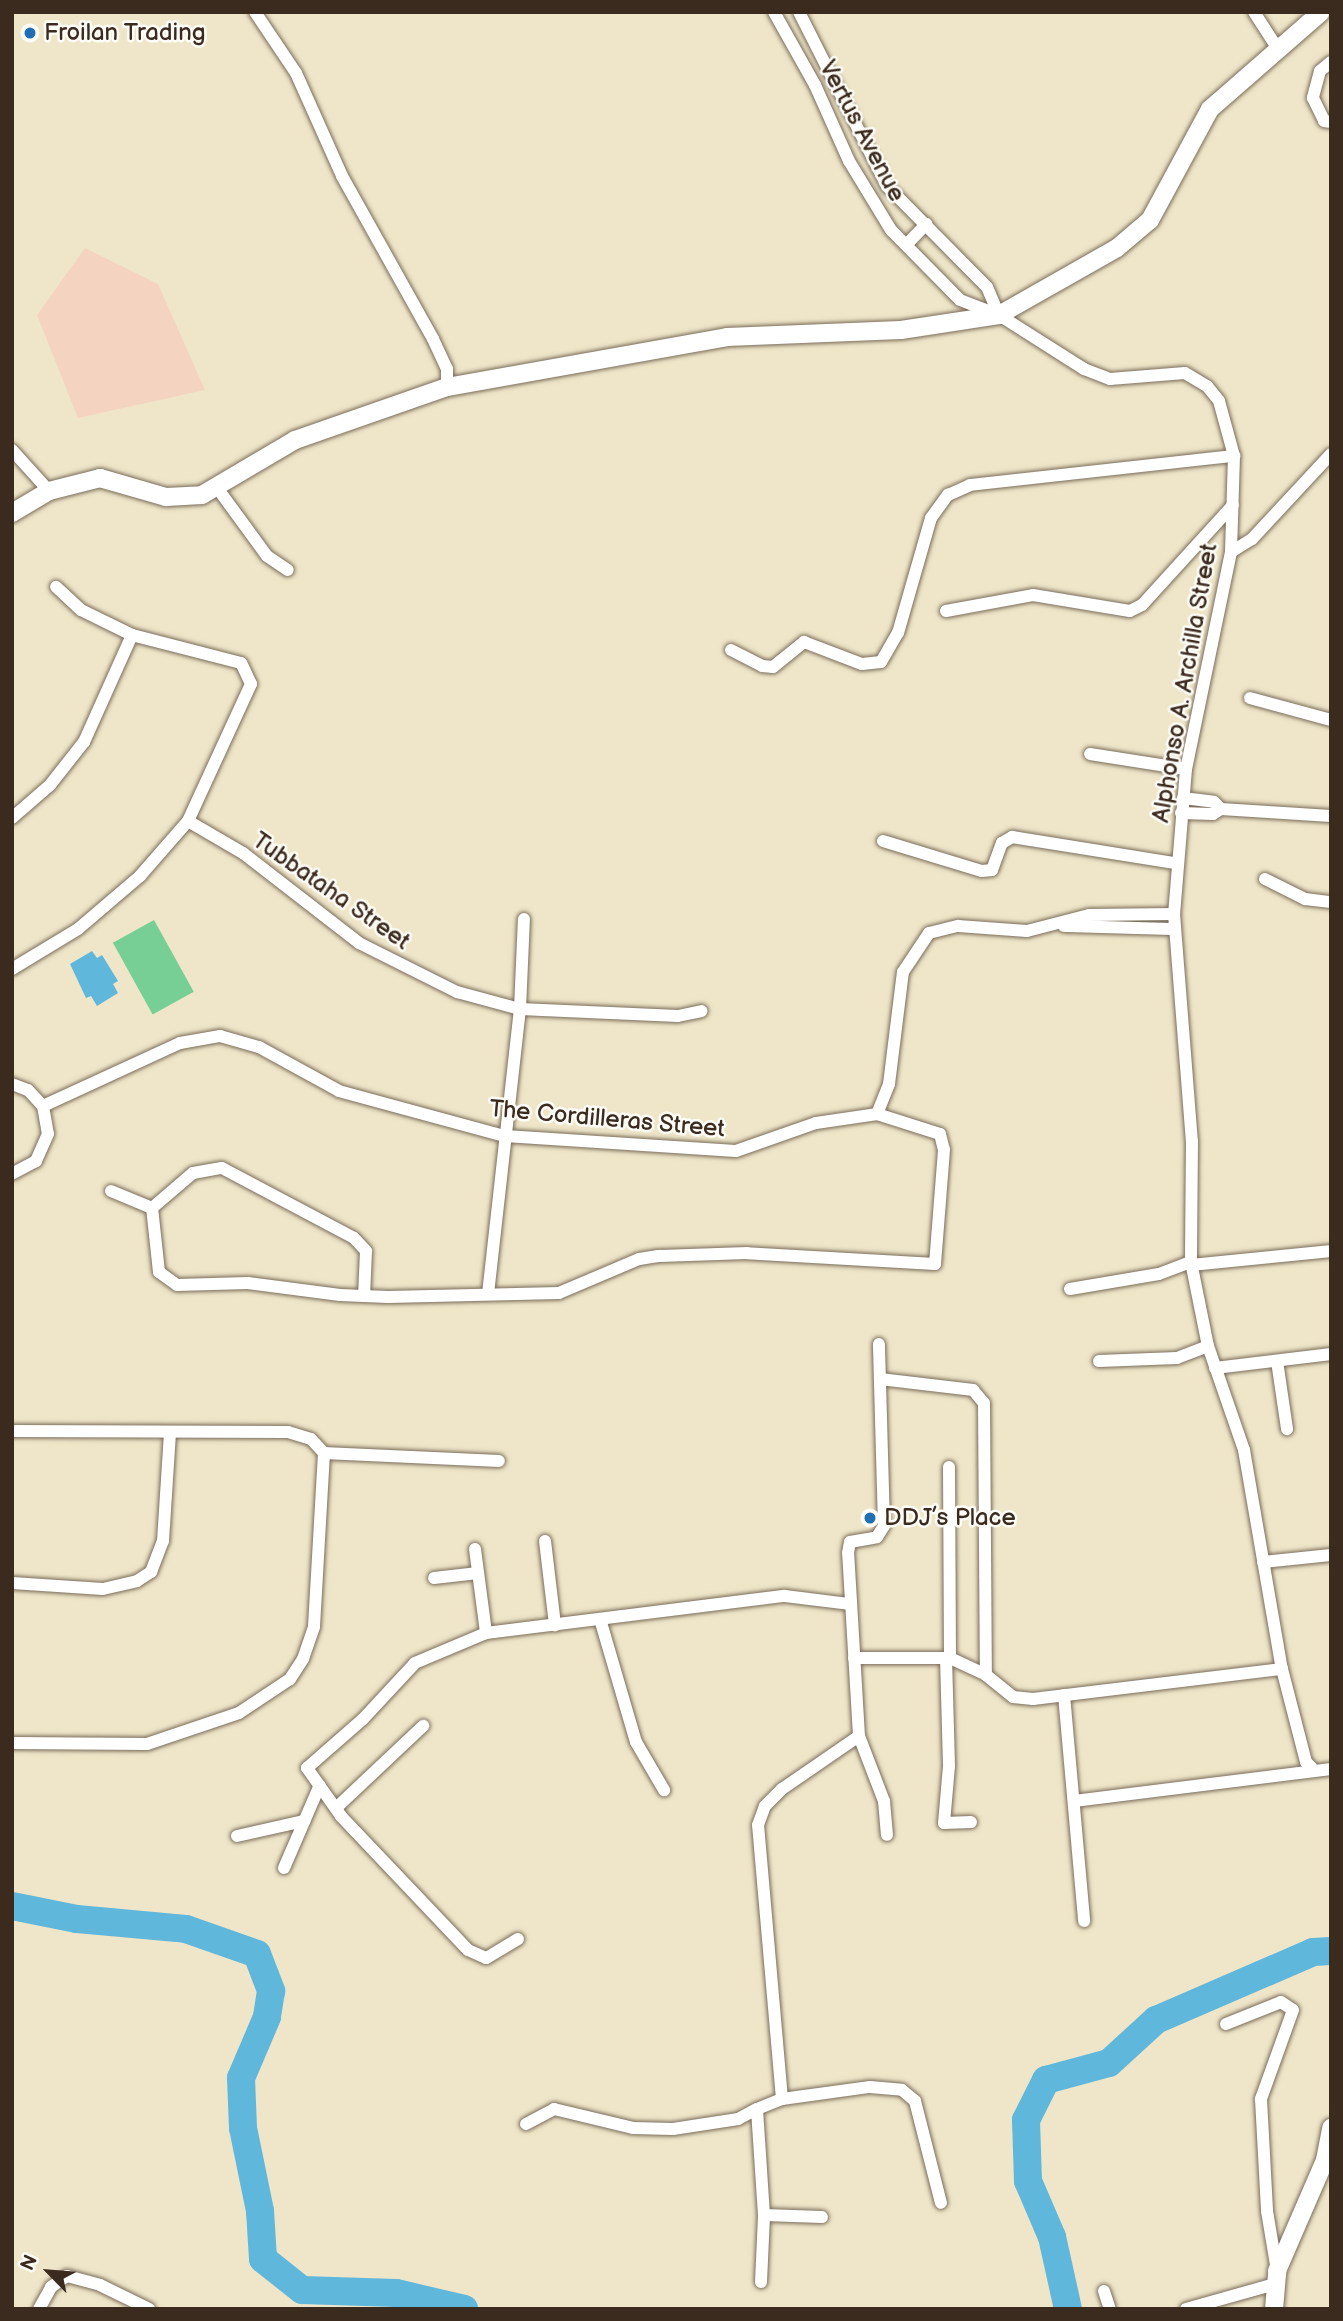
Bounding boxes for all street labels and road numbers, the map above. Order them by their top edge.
street label: Vertus Avenue [813,56,911,206]
street label: Alphonso A. Archilla Street [1146,541,1224,825]
street label: Tubbataha Street [247,826,415,956]
street label: The Cordilleras Street [488,1094,726,1144]

